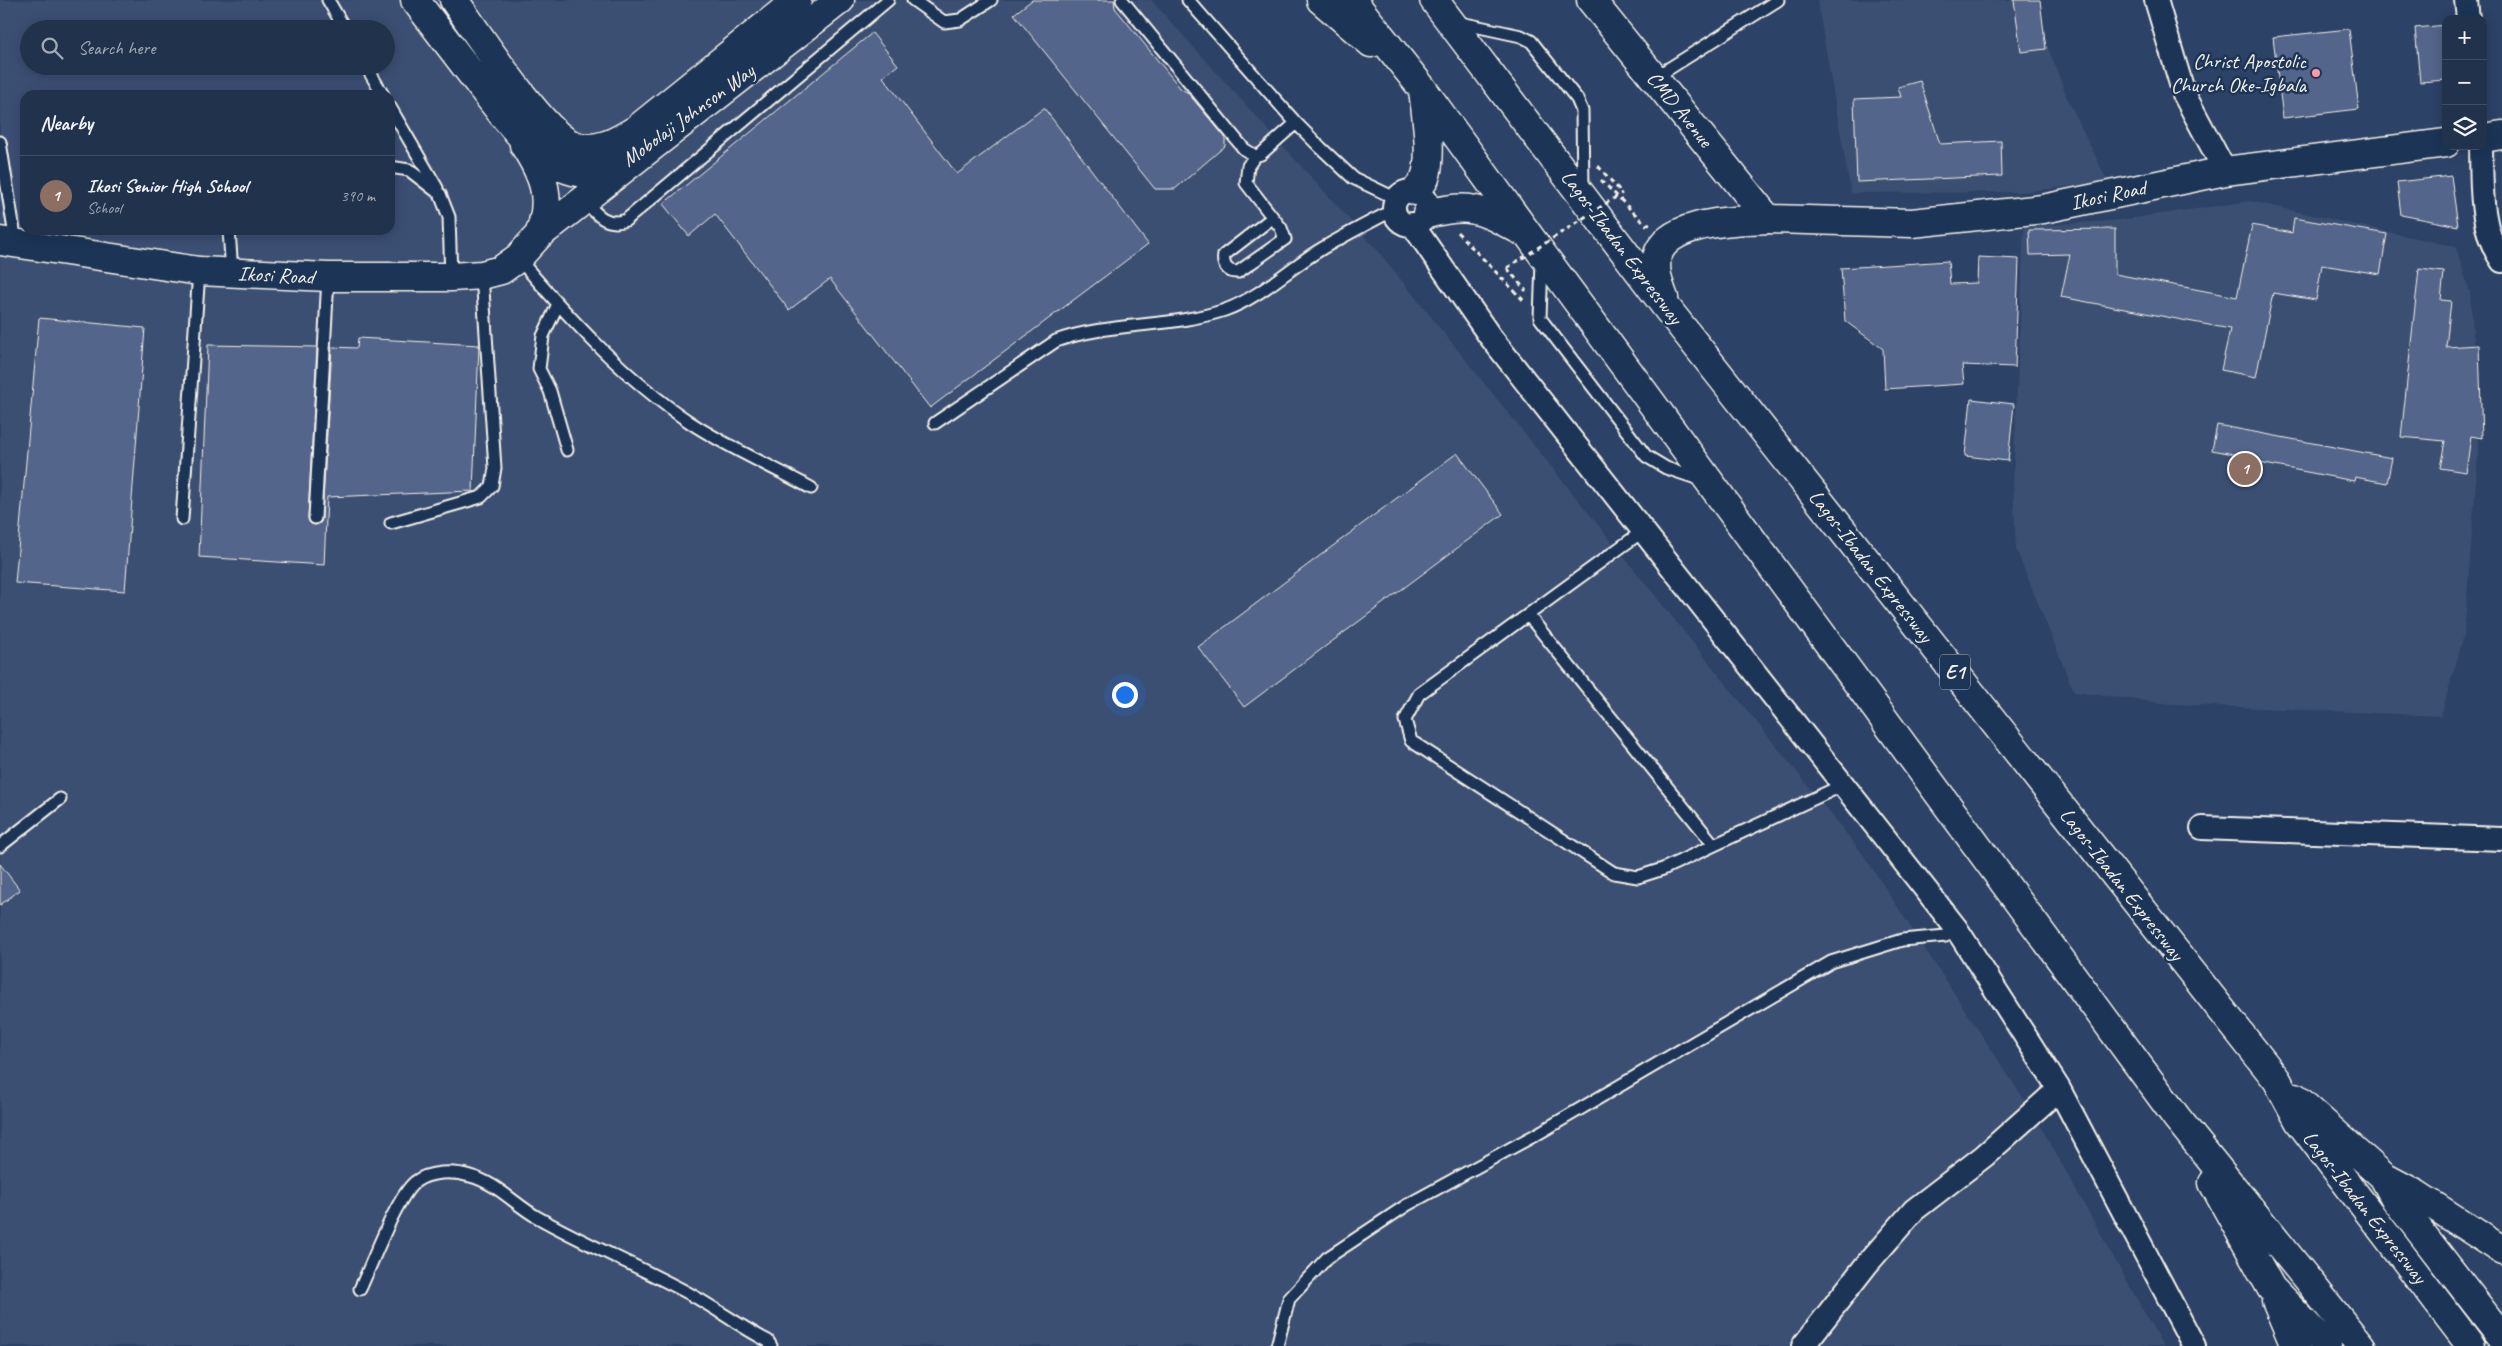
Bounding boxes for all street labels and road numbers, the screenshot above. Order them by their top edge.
street label: Mobolaji Johnson Way [616,57,761,172]
street label: CMD Avenue [1641,66,1719,153]
street label: Lagos-Ibadan Expressway [1555,165,1690,331]
street label: Ikosi Road [2068,174,2151,216]
street label: Ikosi Road [237,260,317,290]
street label: Lagos-Ibadan Expressway [1803,485,1940,649]
road number: E1 [1940,654,1970,690]
street label: Lagos-Ibadan Expressway [2054,803,2191,967]
street label: Lagos-Ibadan Expressway [2297,1126,2434,1290]

